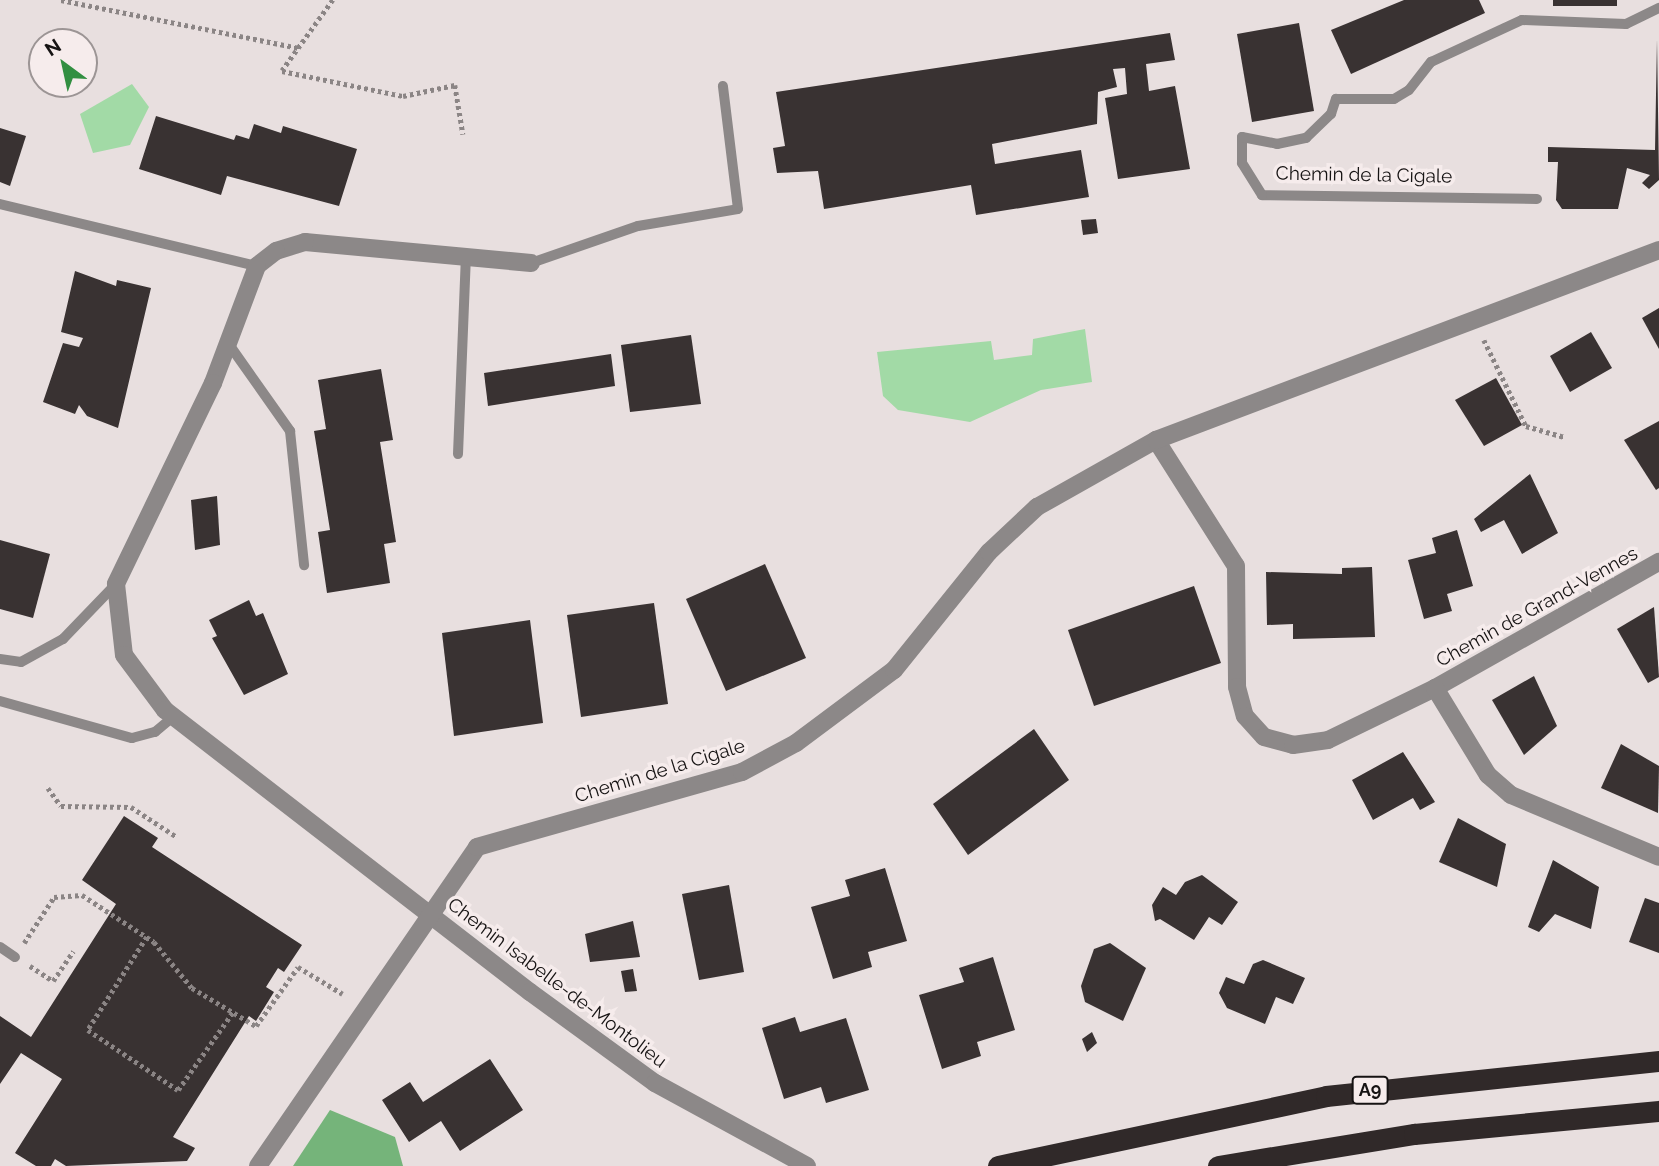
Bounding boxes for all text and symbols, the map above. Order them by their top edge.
north arrow [28,28,98,98]
text: N [41,34,65,60]
street label: Chemin de la Cigale [1276,162,1452,188]
street label: Chemin de Grand-Vennes [1432,542,1642,672]
street label: Chemin de la Cigale [572,734,748,808]
street label: Chemin Isabelle-de-Montolieu [443,893,671,1073]
road number: A9 [1351,1076,1389,1105]

